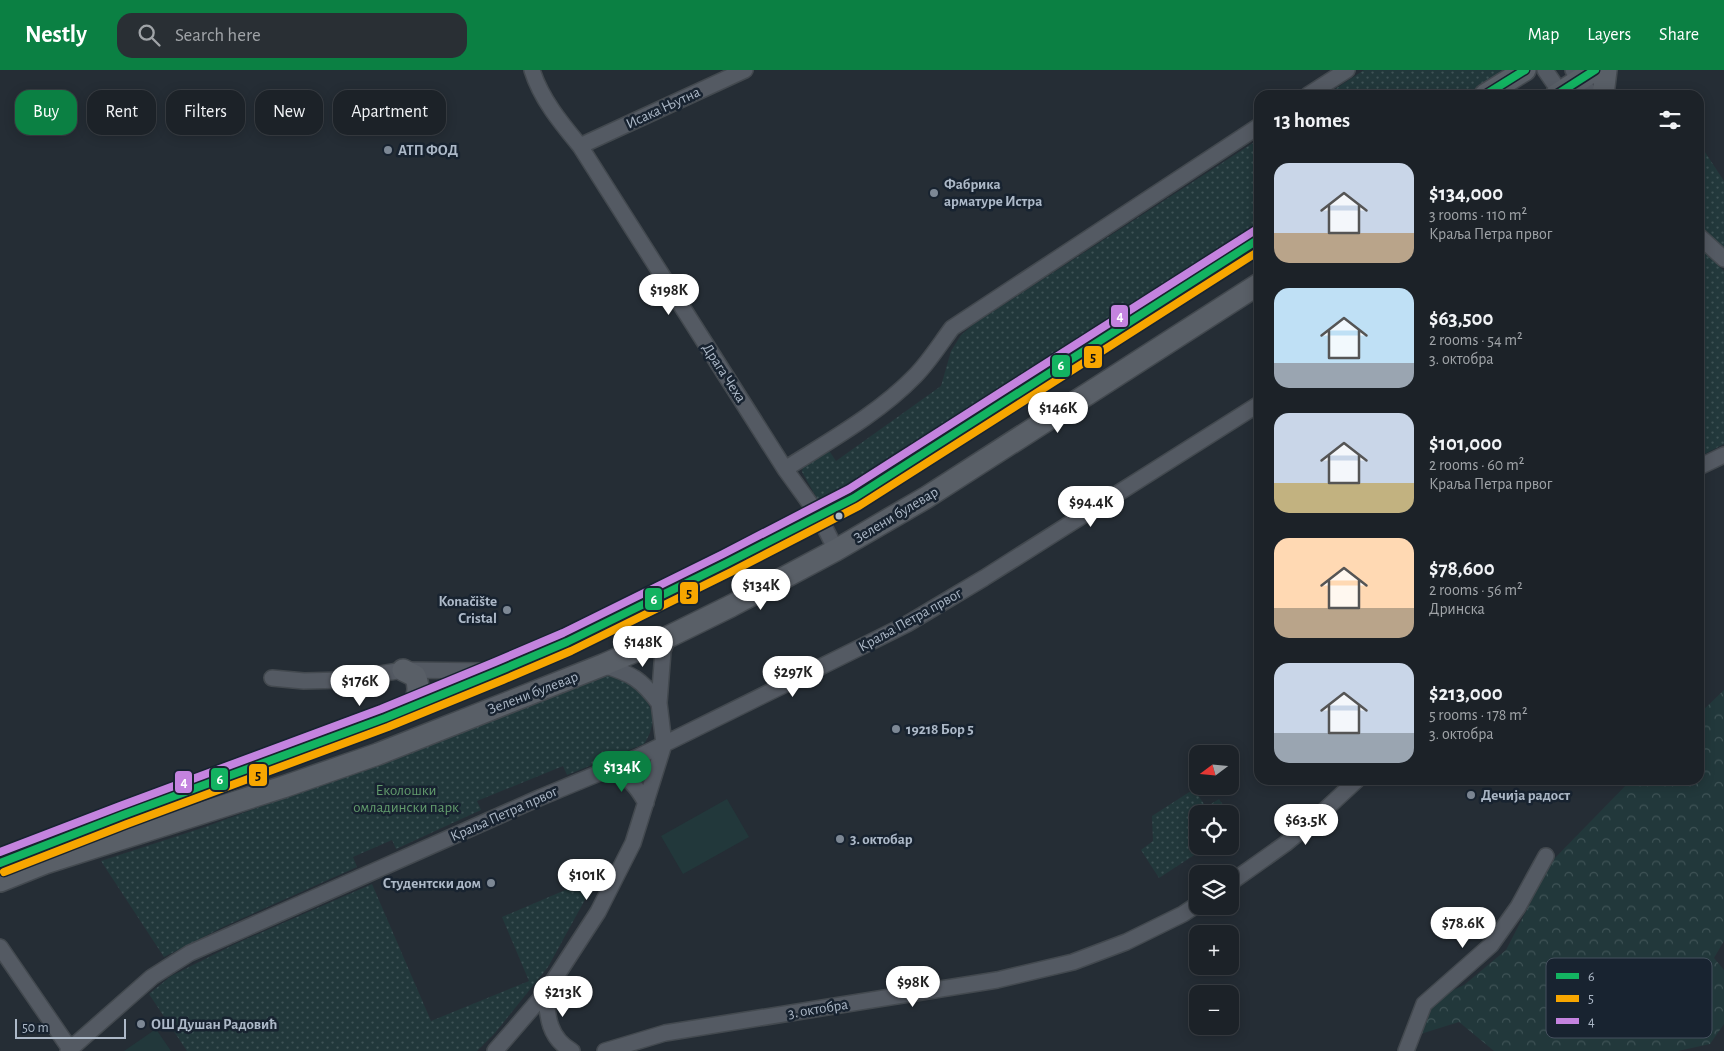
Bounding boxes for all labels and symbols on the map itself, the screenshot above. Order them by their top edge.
street label: Исака Њутна [624,84,703,132]
place label: АТП ФОД [398,143,458,158]
marker: АТП ФОД [382,144,394,156]
place label: Фабрика арматуре Истра [944,177,1042,209]
marker: Фабрика арматуре Истра [928,187,940,199]
pin: $198K [634,274,704,316]
line badge: 4 [1110,304,1129,328]
text: 4 [1116,310,1124,324]
street label: Драга Чеха [699,341,749,405]
line badge: 5 [1083,345,1103,369]
text: 5 [1090,351,1096,365]
line badge: 6 [1051,354,1071,378]
text: 6 [1058,359,1065,373]
pin: $146K [1023,392,1093,434]
street label: Зелени булевар [851,484,941,546]
pin: $94.4K [1050,486,1132,528]
unlabelled marker [834,511,844,521]
pin: $134K [726,568,796,611]
line badge: 5 [679,581,699,605]
street label: Краља Петра првог [856,585,965,655]
line badge: 6 [644,587,663,611]
text: 5 [686,587,692,601]
text: 6 [651,593,658,607]
place label: Konačište Cristal [439,594,497,626]
marker: Konačište Cristal [501,604,513,616]
pin: $148K [608,626,678,668]
pin: $297K [758,656,828,698]
pin: $176K [325,664,395,707]
street label: Зелени булевар [486,669,581,717]
place label: 19218 Бор 5 [906,722,974,737]
marker: 19218 Бор 5 [890,723,902,735]
north arrow [1189,745,1239,795]
pin: $134K [587,750,657,793]
line badge: 5 [248,763,268,787]
line badge: 6 [210,767,229,791]
text: 5 [255,769,261,783]
line badge: 4 [174,770,193,794]
text: 6 [217,773,224,787]
text: 4 [180,776,188,790]
park label: Еколошки омладински парк [353,783,459,815]
street label: Краља Петра првог [448,783,561,844]
place label: Дечија радост [1481,788,1570,803]
marker: Дечија радост [1465,789,1477,801]
pin: $63.5K [1265,804,1347,846]
place label: 3. октобар [850,832,913,847]
marker: 3. октобар [834,833,846,845]
pin: $101K [552,858,622,901]
place label: Студентски дом [383,876,481,891]
marker: Студентски дом [485,877,497,889]
pin: $78.6K [1422,906,1504,949]
legend [1546,958,1712,1038]
pin: $98K [883,966,943,1008]
text: 6 [1588,970,1595,984]
pin: $213K [528,976,598,1018]
text: 5 [1588,992,1594,1006]
street label: 3. октобра [787,997,849,1021]
text: 4 [1588,1015,1595,1029]
scale bar [15,1016,126,1039]
place label: ОШ Душан Радовић [151,1017,277,1032]
marker: ОШ Душан Радовић [135,1018,147,1030]

